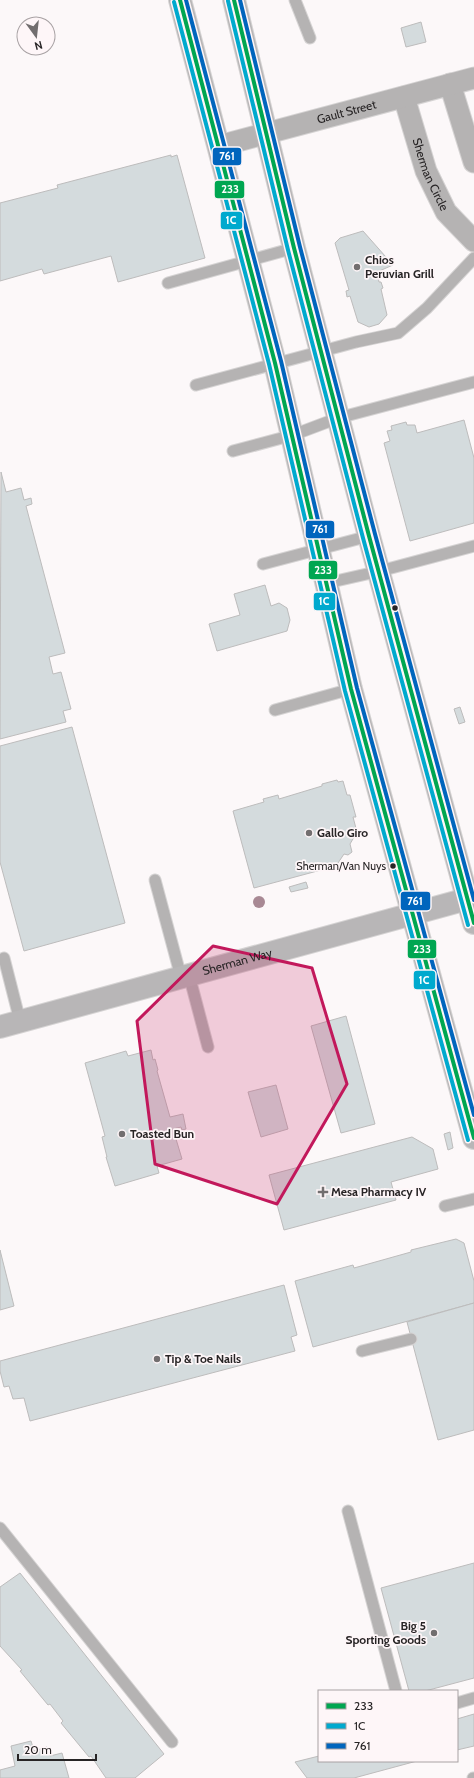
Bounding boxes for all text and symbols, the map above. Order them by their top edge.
north arrow [16,16,56,56]
text: N [33,38,44,53]
street label: Gault Street [315,96,378,127]
street label: Sherman Circle [410,136,452,213]
line badge: 761 [212,147,242,166]
text: 761 [219,149,235,163]
line badge: 233 [214,180,245,199]
text: 233 [221,182,239,196]
line badge: 1C [220,211,243,230]
text: 1C [226,213,237,227]
place label: Chios Peruvian Grill [365,252,434,281]
marker: Chios Peruvian Grill [352,262,362,272]
line badge: 761 [305,520,335,539]
text: 761 [312,522,328,536]
line badge: 233 [308,560,338,580]
text: 233 [314,563,332,577]
line badge: 1C [313,592,336,611]
text: 1C [319,594,330,608]
unlabelled marker [390,603,400,613]
place label: Gallo Giro [317,825,368,840]
marker: Gallo Giro [304,828,314,838]
place label: Sherman/Van Nuys [296,859,386,873]
marker: Sherman/Van Nuys [388,861,398,871]
line badge: 761 [400,891,431,911]
text: 761 [407,894,423,908]
line badge: 233 [407,939,437,959]
text: 233 [413,942,431,956]
street label: Sherman Way [201,945,274,978]
line badge: 1C [413,970,436,990]
text: 1C [419,973,430,987]
place label: Toasted Bun [130,1126,194,1141]
marker: Toasted Bun [117,1129,127,1139]
place label: Mesa Pharmacy IV [331,1184,427,1199]
marker: Mesa Pharmacy IV [318,1187,328,1197]
place label: Tip & Toe Nails [165,1351,241,1366]
marker: Tip & Toe Nails [152,1354,162,1364]
place label: Big 5 Sporting Goods [346,1618,426,1647]
marker: Big 5 Sporting Goods [429,1628,439,1638]
legend [318,1690,458,1762]
text: 233 [354,1698,373,1713]
text: 1C [354,1718,365,1733]
scale bar [18,1736,96,1762]
text: 761 [354,1738,370,1753]
text: 20 m [24,1742,52,1757]

